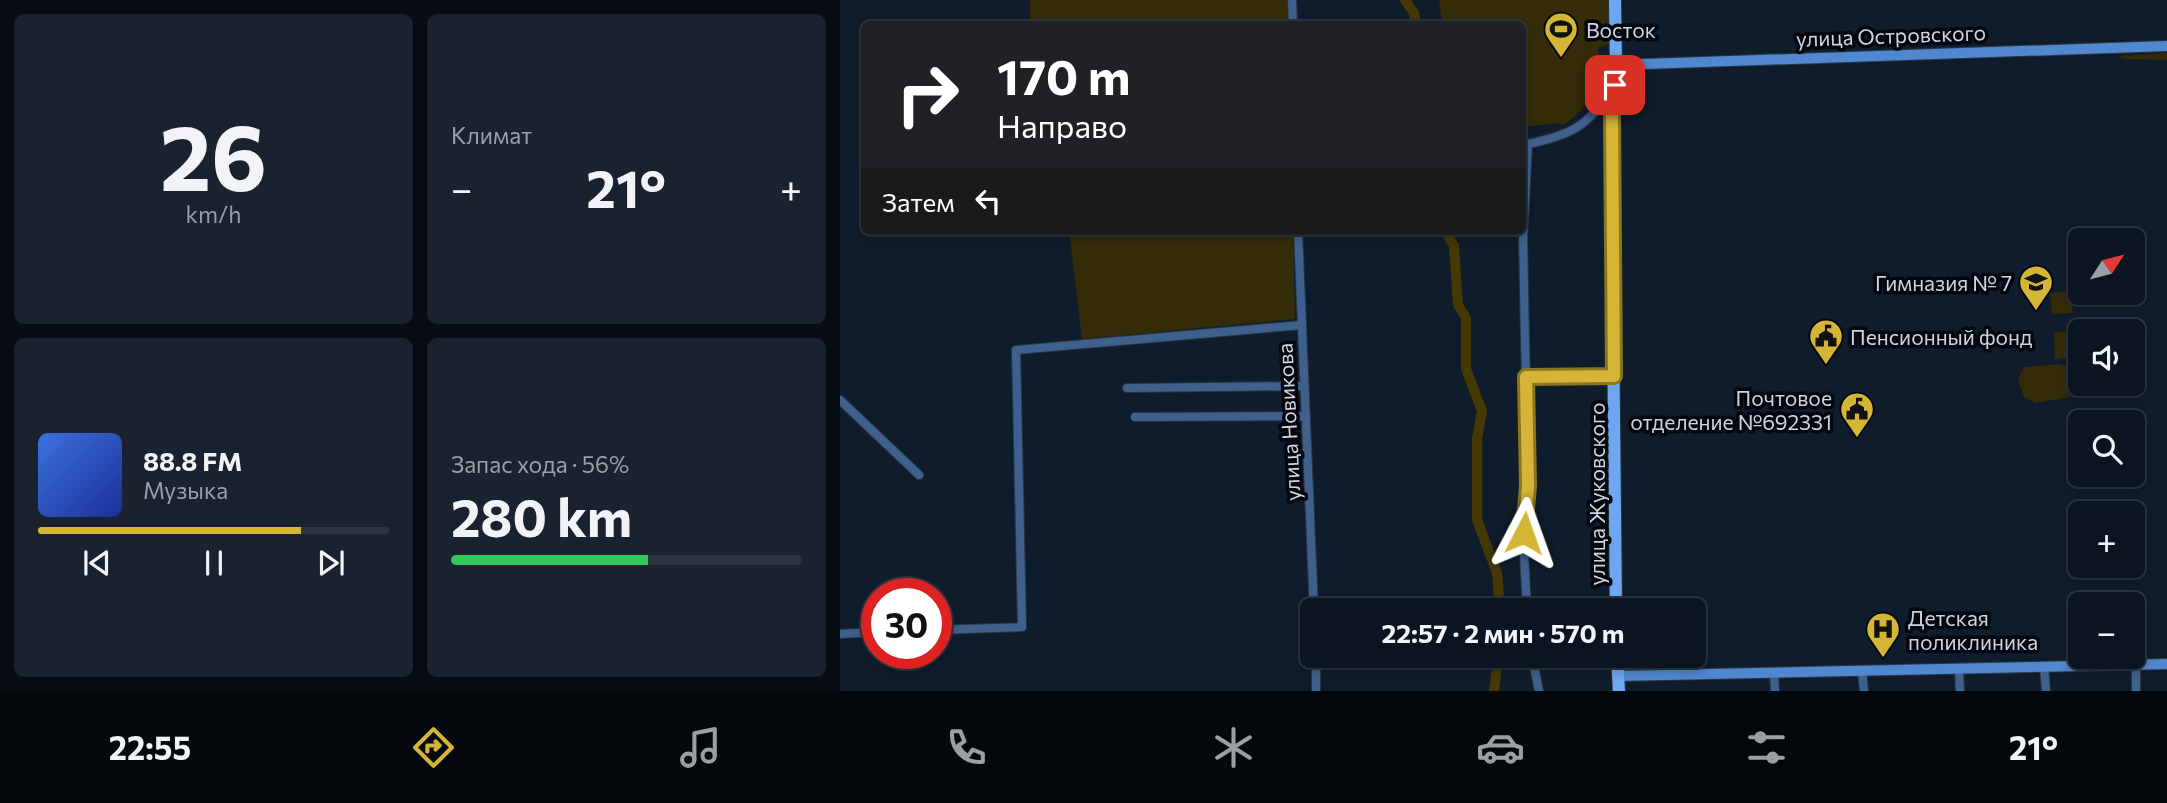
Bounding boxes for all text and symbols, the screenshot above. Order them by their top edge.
sports icon: Восток [1542,10,1580,59]
place label: Восток [1586,17,1656,42]
street label: улица Островского [1796,19,1986,51]
text: 170 m [997,45,1130,105]
icon: right [882,49,973,140]
pin [1585,55,1645,115]
icon: arrive [1596,66,1634,104]
text: 26 [160,98,267,210]
text: Направо [997,105,1127,145]
text: Климат [451,121,532,149]
text: 21° [586,155,666,219]
text: − [451,164,473,211]
text: + [780,164,802,211]
icon: left [969,182,1007,220]
text: Затем [882,186,955,217]
text: km/h [186,200,241,228]
north arrow [2068,228,2146,304]
map controls [2068,228,2145,669]
school or university icon: Гимназия № 7 [2017,263,2055,312]
place label: Гимназия № 7 [1875,270,2012,295]
public building icon: Пенсионный фонд [1807,317,1845,366]
button: sound [2068,319,2145,396]
place label: Пенсионный фонд [1850,324,2032,349]
street label: улица Новикова [1271,342,1305,502]
place label: Почтовое отделение №692331 [1630,385,1832,434]
public building icon: Почтовое отделение №692331 [1838,390,1876,439]
street label: улица Жуковского [1584,402,1609,586]
button: search [2068,410,2145,487]
text: 88.8 FM [143,445,242,476]
text: Запас хода · 56% [451,450,629,478]
text: Музыка [143,476,228,504]
text: 280 km [451,484,632,548]
position arrow [1487,496,1561,570]
button: + [2068,501,2145,578]
icon: previous [78,544,116,582]
icon: pause [195,544,233,582]
icon: next [312,544,350,582]
speed limit sign: 30 [861,578,952,669]
button: − [2068,592,2145,669]
place label: Детская поликлиника [1908,605,2038,654]
hospital icon: Детская поликлиника [1864,610,1902,659]
text: 22:57 · 2 мин · 570 m [1382,617,1624,648]
icon: directions [409,723,458,772]
icon: music [676,723,725,772]
icon: phone [942,723,991,772]
icon: climate [1209,723,1258,772]
icon: car [1476,723,1525,772]
icon: filters [1742,723,1791,772]
text: 22:55 [109,727,191,767]
text: 21° [2009,727,2058,767]

